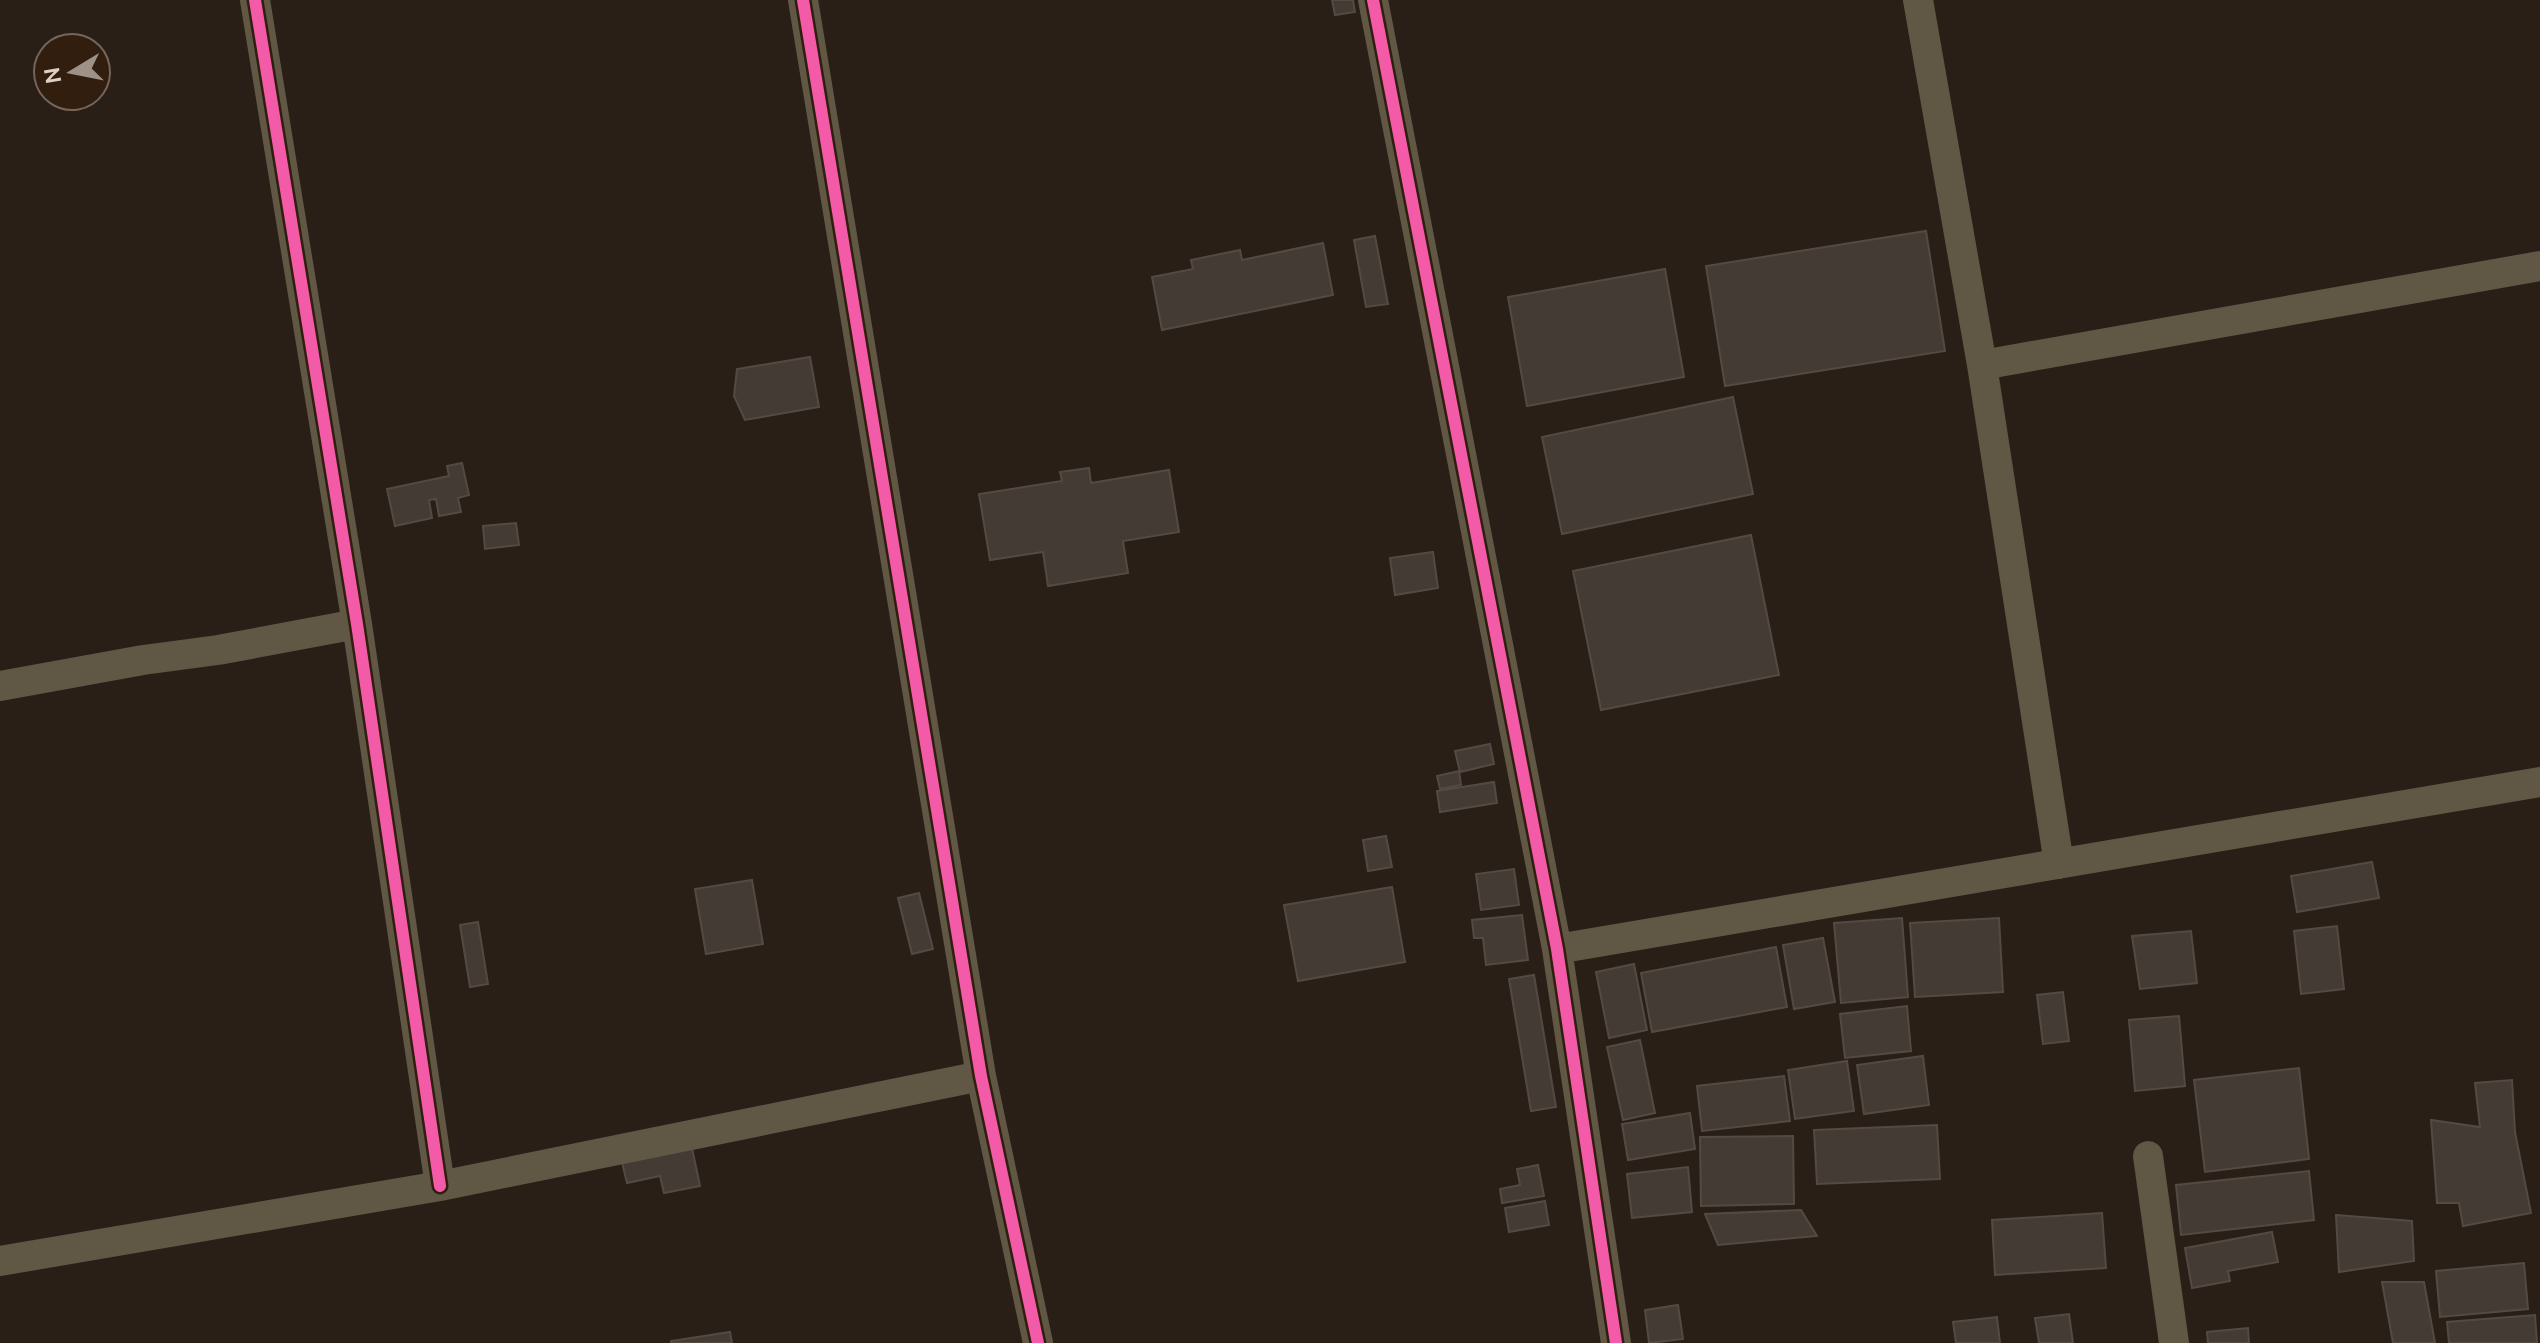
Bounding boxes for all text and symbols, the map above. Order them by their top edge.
north arrow [32,32,112,112]
text: N [38,65,66,86]

